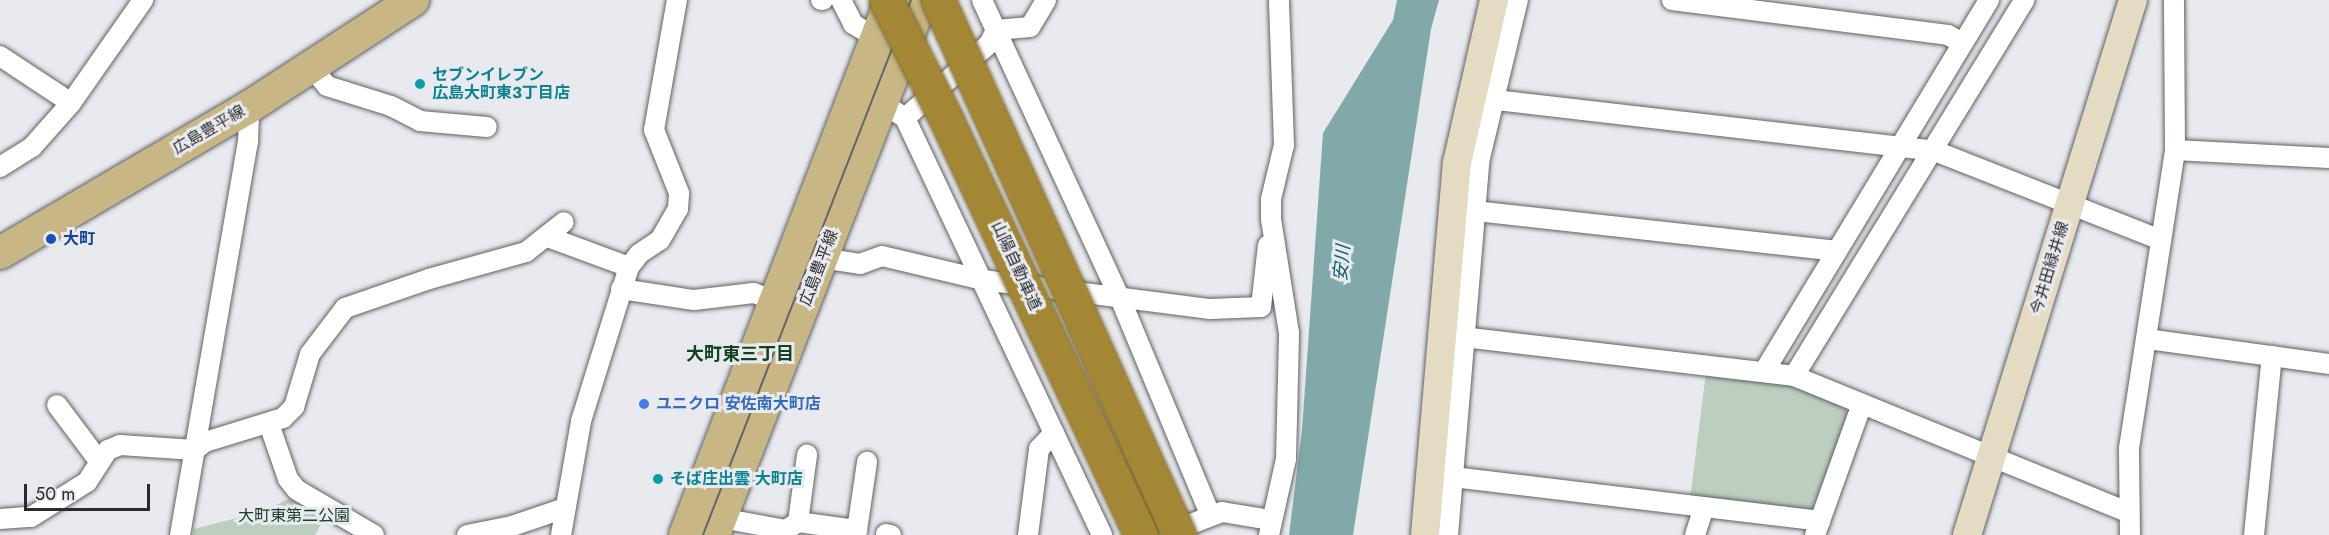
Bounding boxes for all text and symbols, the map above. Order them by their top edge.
place label: セブンイレブン 広島大町東３丁目店 [432,65,570,103]
marker: セブンイレブン 広島大町東３丁目店 [413,77,427,91]
street label: 広島豊平線 [170,102,248,158]
street label: 山陽自動車道 [987,218,1045,314]
street label: 今井田緑井線 [2027,219,2073,317]
street label: 広島豊平線 [796,227,842,309]
place label: 大町 [63,229,95,249]
marker: 大町 [44,232,58,246]
water label: 安川 [1330,244,1354,282]
district label: 大町東三丁目 [686,343,794,365]
place label: ユニクロ 安佐南大町店 [656,394,821,414]
marker: ユニクロ 安佐南大町店 [637,397,651,411]
place label: そば庄出雲 大町店 [670,469,803,489]
scale bar [27,472,153,510]
marker: そば庄出雲 大町店 [651,472,665,486]
text: 50 m [35,481,75,507]
park label: 大町東第二公園 [238,506,350,526]

